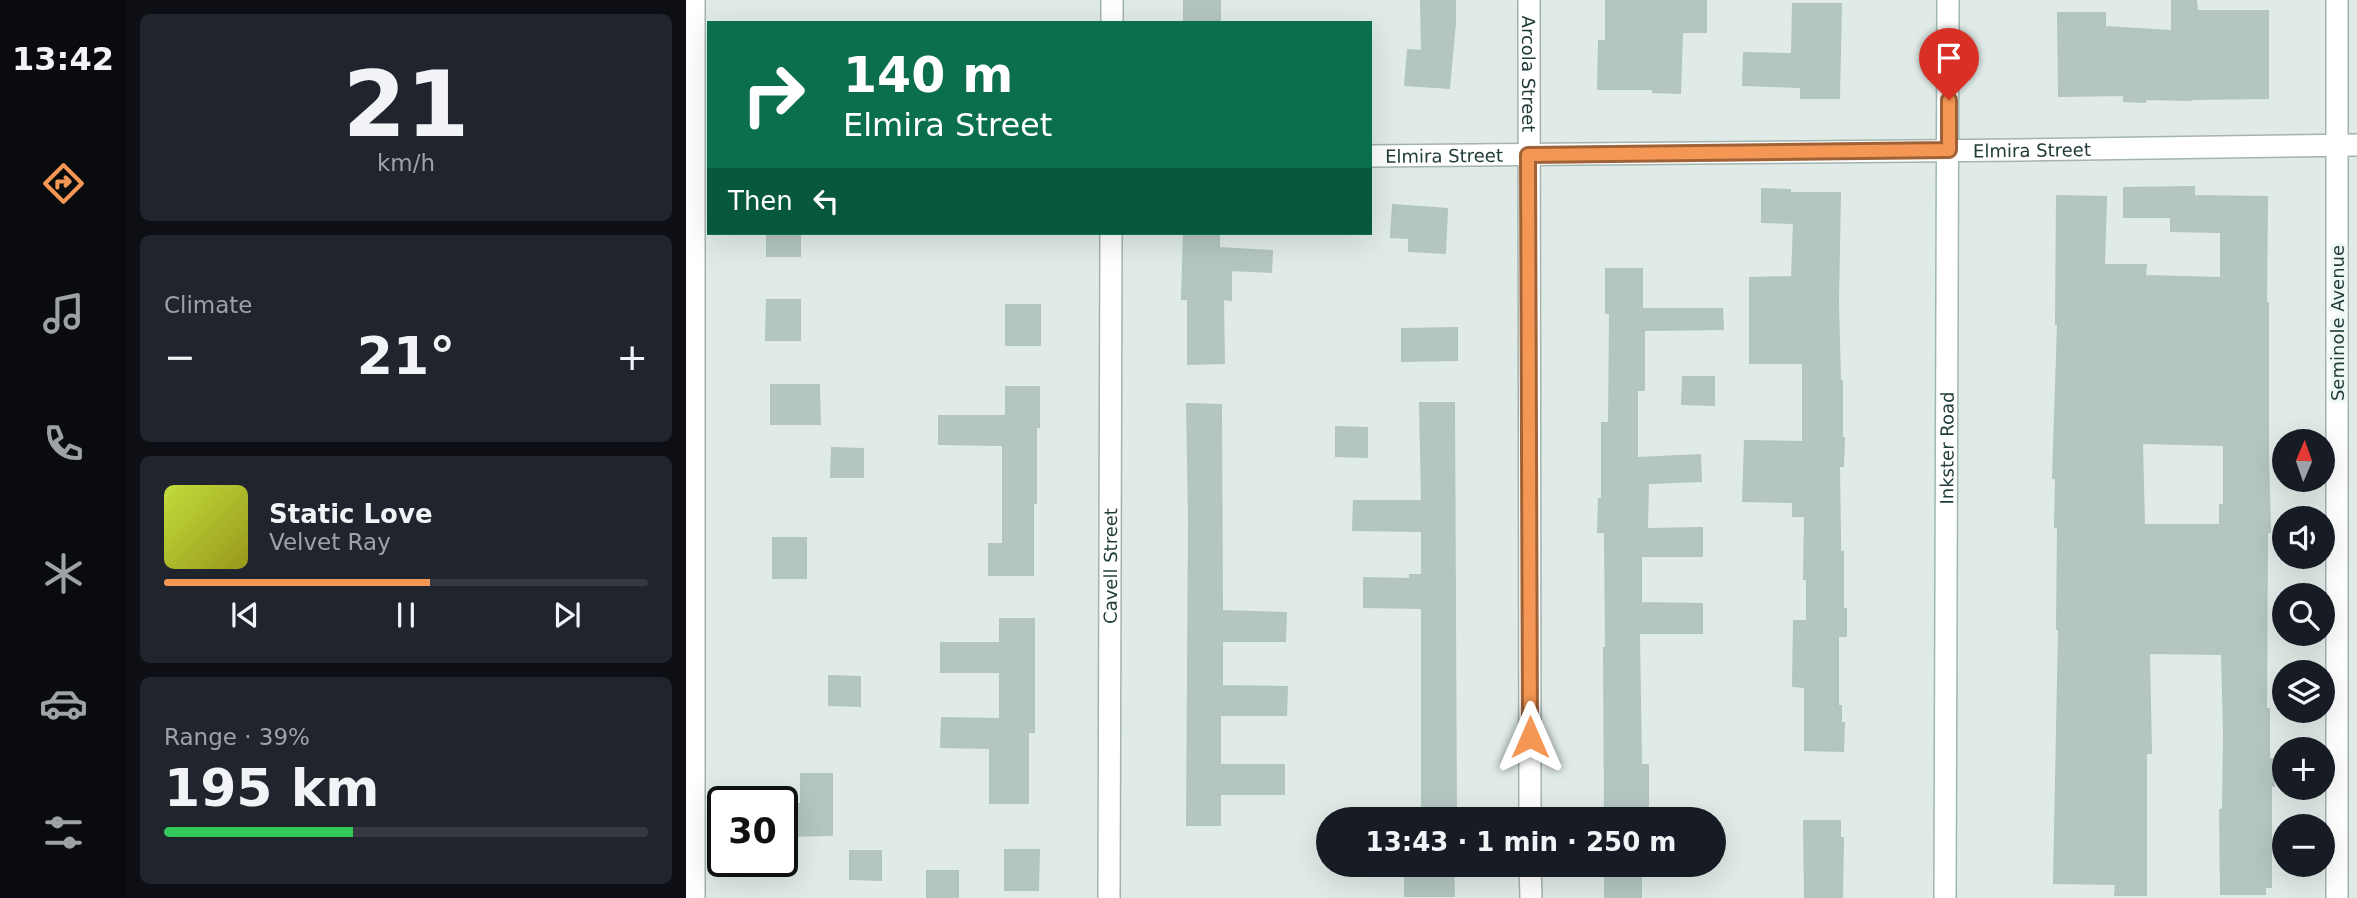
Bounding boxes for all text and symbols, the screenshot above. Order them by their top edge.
street label: Arcola Street [1519,16,1540,132]
pin [1919,28,1979,100]
icon: arrive [1930,39,1968,77]
text: 13:42 [12,40,114,78]
text: 140 m [843,47,1013,104]
icon: right [728,49,819,140]
text: 21 [343,52,469,157]
text: Elmira Street [843,106,1052,144]
street label: Elmira Street [1973,138,2091,161]
street label: Elmira Street [1385,144,1503,166]
text: km/h [377,150,435,176]
icon: directions [39,159,88,208]
icon: left [807,182,845,220]
text: Then [728,186,793,216]
street label: Seminole Avenue [2327,245,2348,401]
icon: music [39,289,88,338]
text: Climate [164,292,253,318]
text: 21° [357,326,455,386]
text: − [164,335,196,379]
text: + [616,335,648,379]
street label: Inkster Road [1936,391,1957,505]
icon: phone [39,419,88,468]
north arrow [2272,429,2334,492]
map controls [2272,429,2335,877]
text: Static Love [269,499,433,529]
button: sound [2272,506,2335,569]
street label: Cavell Street [1099,508,1121,624]
text: Velvet Ray [269,529,391,555]
icon: climate [39,549,88,598]
button: search [2272,583,2335,646]
icon: previous [226,596,264,634]
icon: pause [387,596,425,634]
icon: next [548,596,586,634]
button: layers [2272,660,2335,723]
icon: car [39,679,88,728]
position arrow [1493,700,1567,774]
text: Range · 39% [164,724,310,750]
button: + [2272,737,2335,800]
text: 195 km [164,758,379,818]
speed limit sign: 30 [707,786,798,877]
icon: filters [39,808,88,857]
button: − [2272,814,2335,877]
text: 13:43 · 1 min · 250 m [1366,827,1676,857]

